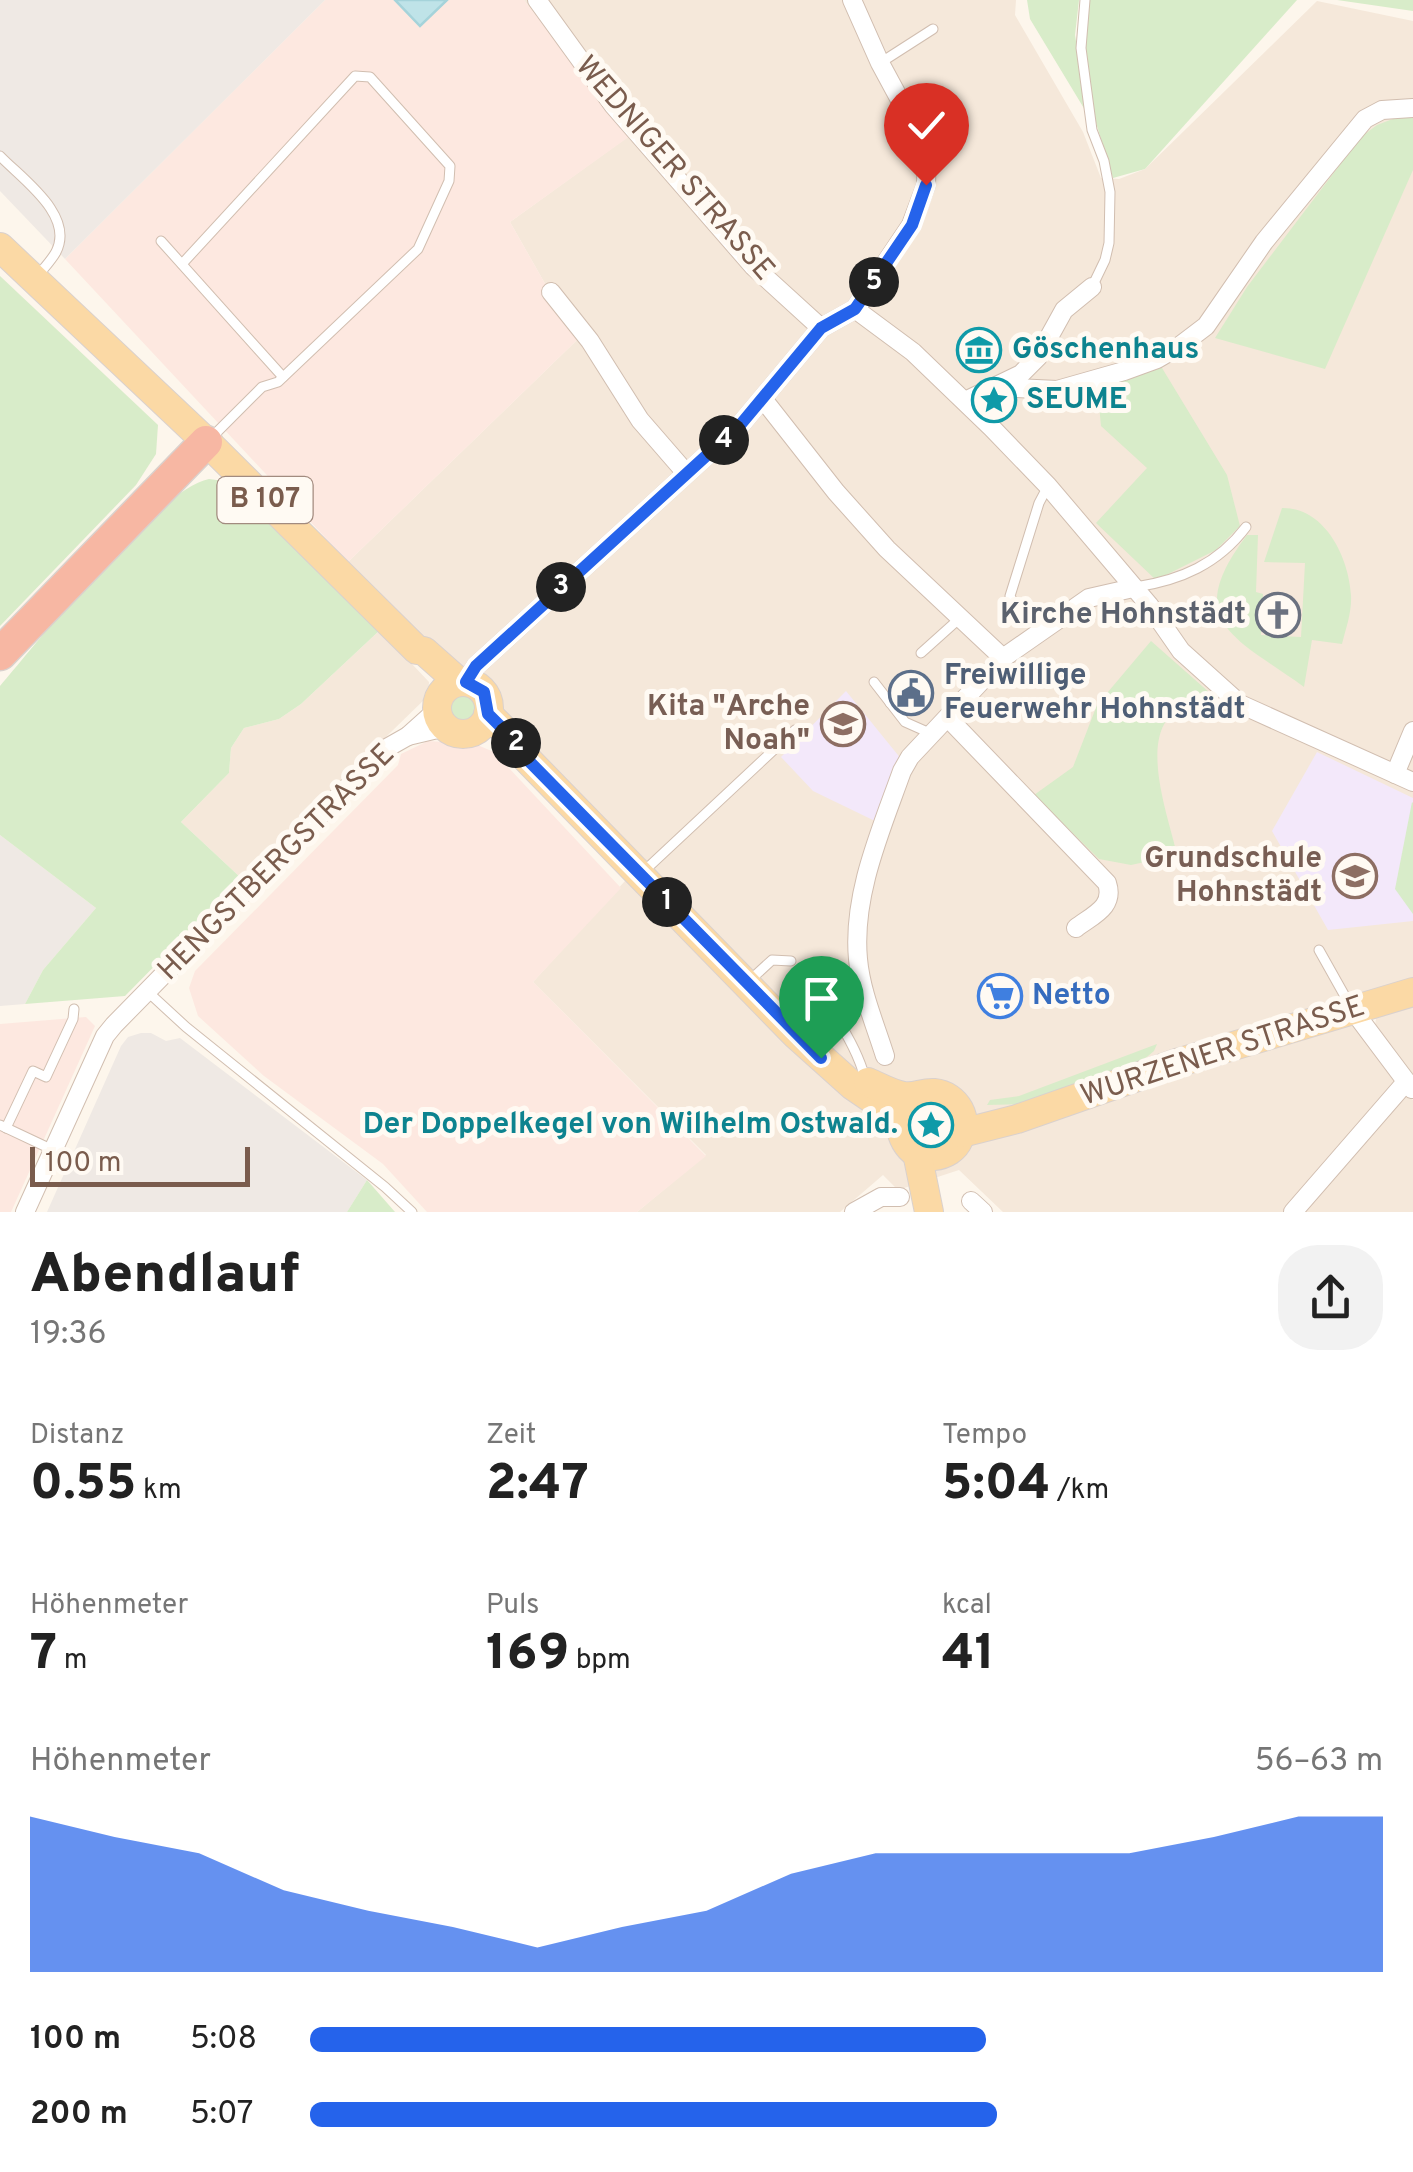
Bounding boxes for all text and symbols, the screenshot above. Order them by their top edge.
street label: WEDNIGER STRASSE [566,49,782,289]
pin [884,83,969,186]
icon: check [899,98,954,153]
pin: 5 [849,257,899,307]
text: 5 [865,264,883,300]
museum icon: Göschenhaus [956,327,1002,373]
place label: Göschenhaus [1012,332,1199,369]
place icon: SEUME [971,377,1017,423]
place label: SEUME [1026,382,1127,419]
pin: 4 [699,415,749,465]
text: 4 [715,422,733,458]
road number: B 107 [218,477,312,523]
pin: 3 [536,562,586,612]
text: 3 [553,569,569,605]
church icon: Kirche Hohnstädt [1255,592,1301,638]
place label: Kirche Hohnstädt [1000,597,1246,634]
place label: Freiwillige Feuerwehr Hohnstädt [944,658,1246,729]
public building icon: Freiwillige Feuerwehr Hohnstädt [888,670,934,716]
place label: Kita "Arche Noah" [647,689,810,760]
school or university icon: Kita "Arche Noah" [820,701,866,747]
pin: 2 [491,718,541,768]
text: 2 [507,725,525,761]
street label: HENGSTBERGSTRASSE [151,737,403,989]
place label: Grundschule Hohnstädt [1144,841,1322,912]
school or university icon: Grundschule Hohnstädt [1332,853,1378,899]
pin: 1 [642,877,692,927]
text: 1 [661,884,673,920]
pin [779,956,864,1059]
icon: arrive [794,971,849,1026]
supermarket icon: Netto [977,973,1023,1019]
place label: Netto [1032,978,1111,1015]
street label: WURZENER STRASSE [1076,989,1370,1115]
place icon: Der Doppelkegel von Wilhelm Ostwald. [908,1102,954,1148]
place label: Der Doppelkegel von Wilhelm Ostwald. [363,1107,898,1144]
scale bar [30,1142,250,1186]
text: 100 m [45,1146,121,1182]
text: Abendlauf [30,1242,300,1312]
button: share [1278,1245,1383,1350]
text: 19:36 [30,1315,107,1355]
text: Distanz [30,1418,124,1454]
text: Zeit [486,1418,536,1454]
text: Tempo [942,1418,1027,1454]
text: 0.55 [30,1454,136,1517]
text: 2:47 [486,1454,589,1517]
text: 5:04 [942,1454,1050,1517]
text: km [136,1473,182,1509]
text: /km [1050,1473,1109,1509]
text: Höhenmeter [30,1588,188,1624]
text: Puls [486,1588,539,1624]
text: kcal [942,1588,992,1624]
text: 7 [30,1624,57,1687]
text: 169 [486,1624,569,1687]
text: 41 [942,1624,995,1687]
text: m [57,1643,87,1679]
text: bpm [569,1643,631,1679]
text: Höhenmeter [30,1742,211,1782]
text: 56–63 m [1255,1742,1383,1782]
text: 100 m [30,2020,121,2060]
text: 5:08 [190,2020,257,2060]
text: 200 m [30,2095,128,2135]
text: 5:07 [190,2095,253,2135]

